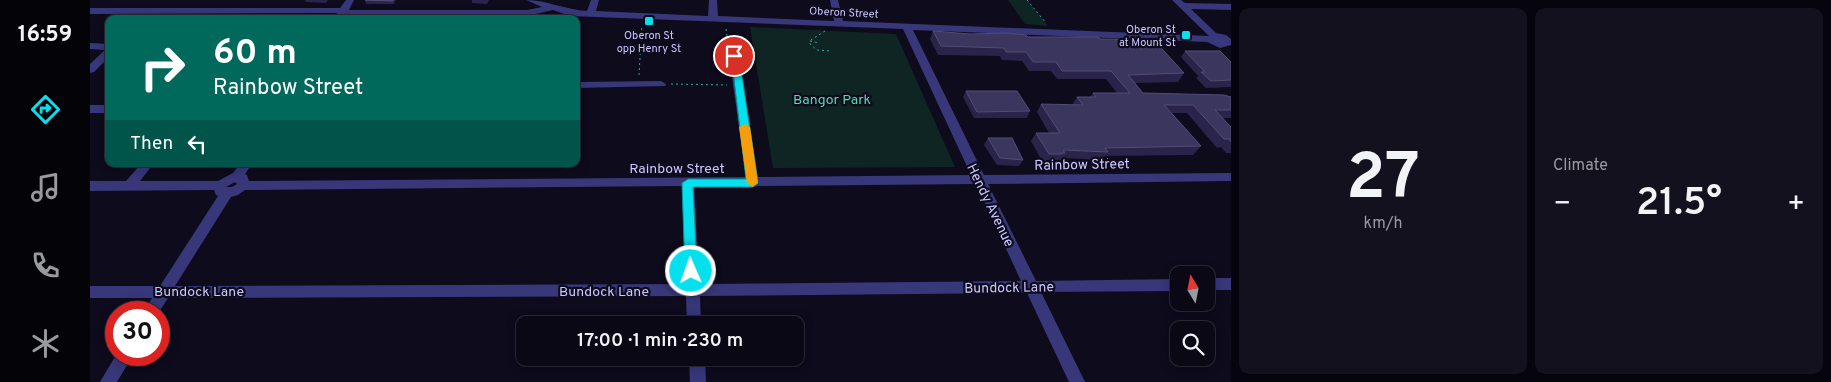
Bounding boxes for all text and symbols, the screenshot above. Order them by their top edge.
street label: Oberon Street [809,4,879,22]
marker: Oberon St opp Henry St [643,15,655,27]
text: 16:59 [18,22,72,49]
place label: Oberon St at Mount St [1119,23,1176,50]
place label: Oberon St opp Henry St [617,29,681,56]
marker: Oberon St at Mount St [1180,29,1192,41]
text: 60 m [213,32,297,76]
icon: right [130,35,195,100]
pin [713,35,755,77]
icon: arrive [720,42,748,70]
text: Rainbow Street [213,75,363,102]
icon: directions [28,92,63,127]
park label: Bangor Park [793,92,871,109]
icon: left [183,130,211,158]
text: Then [130,132,173,156]
text: 27 [1346,140,1420,222]
street label: Rainbow Street [1034,156,1130,175]
text: Climate [1553,156,1608,176]
street label: Rainbow Street [629,161,725,178]
street label: Hendy Avenue [962,161,1017,250]
icon: music [28,170,63,205]
text: 21.5° [1636,180,1722,229]
text: − [1553,187,1571,223]
text: + [1787,187,1805,223]
text: km/h [1364,214,1402,234]
position arrow [664,244,716,296]
icon: phone [28,248,63,283]
north arrow [1170,266,1215,311]
map controls [1170,266,1215,366]
street label: Bundock Lane [964,279,1054,298]
street label: Bundock Lane [154,284,244,301]
street label: Bundock Lane [559,284,649,301]
speed limit sign: 30 [105,301,170,366]
button: search [1170,321,1215,366]
icon: climate [28,326,63,361]
text: 17:00 · 1 min · 230 m [577,329,743,353]

